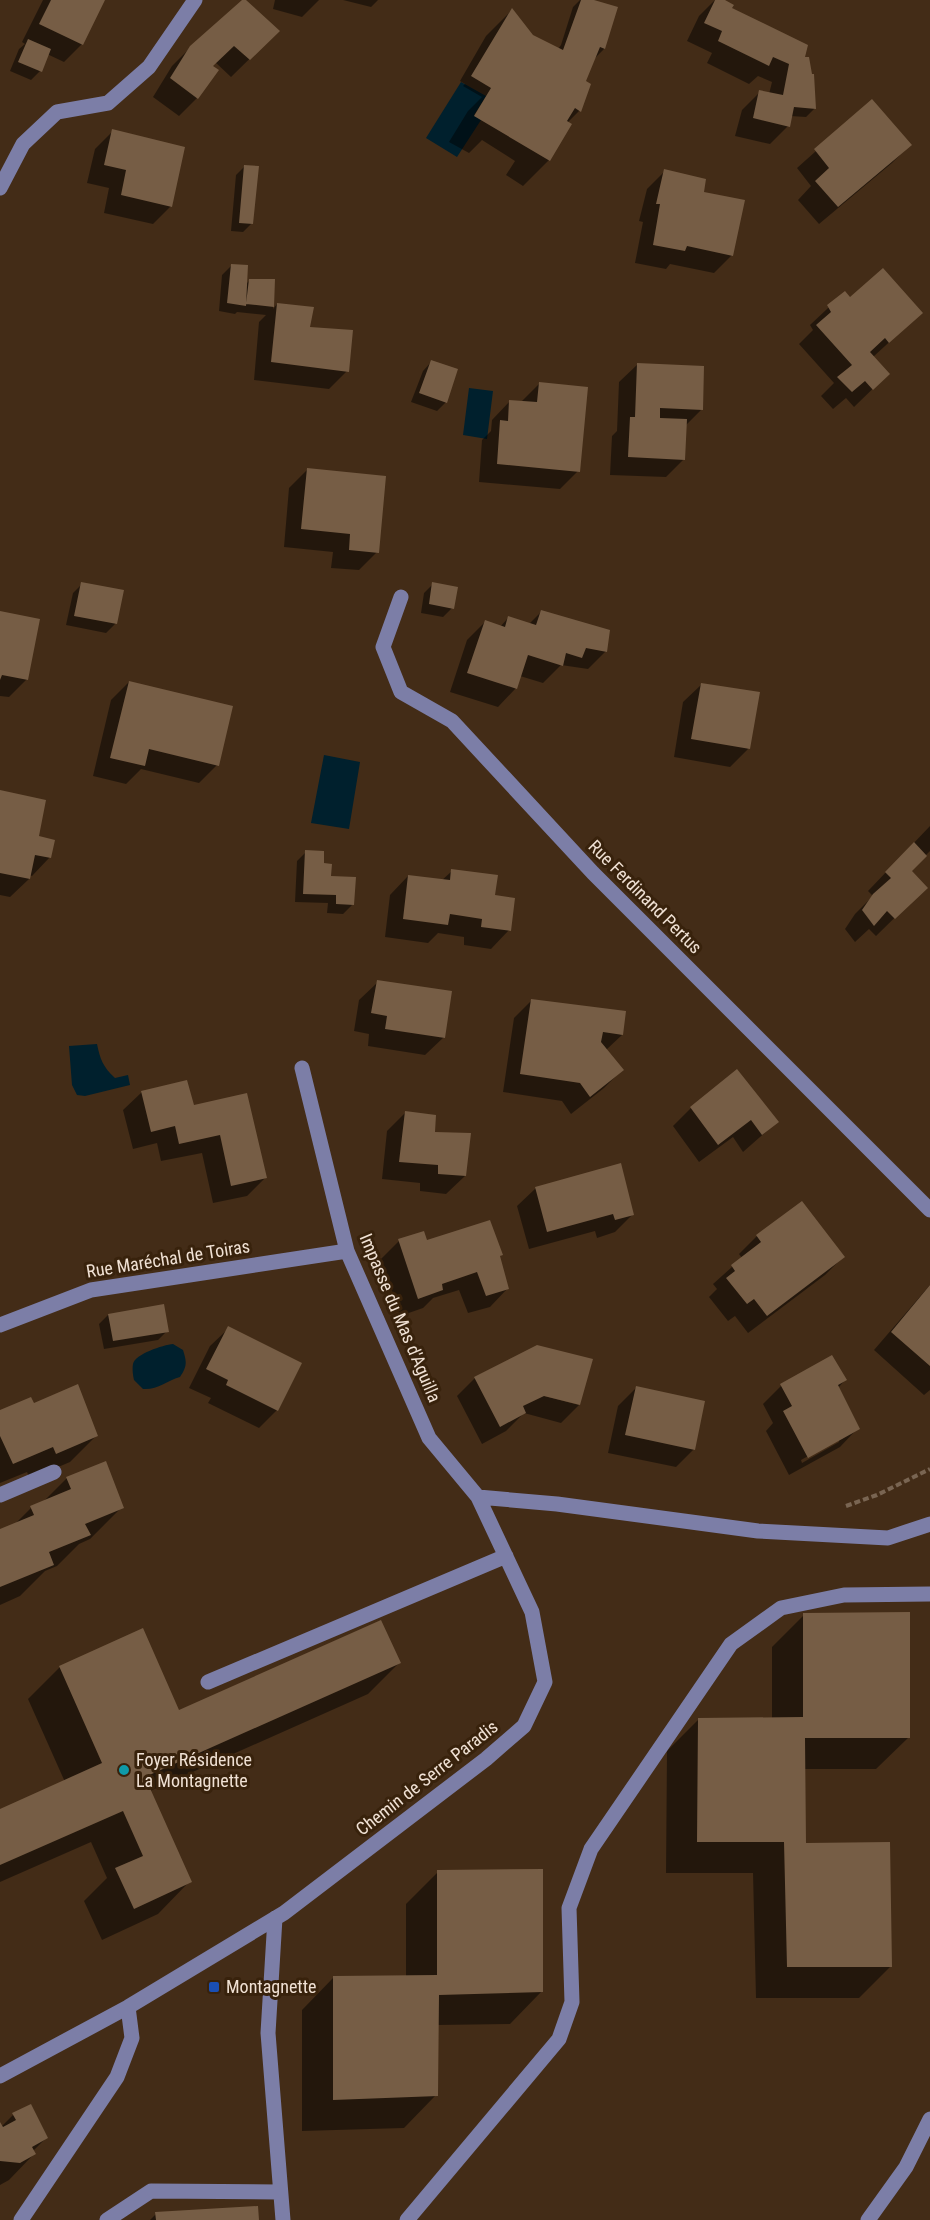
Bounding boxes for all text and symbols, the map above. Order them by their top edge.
street label: Rue Ferdinand Pertus [584,836,706,958]
street label: Impasse du Mas d'Aguilla [355,1230,445,1405]
street label: Rue Maréchal de Toiras [85,1235,251,1282]
street label: Chemin de Serre Paradis [352,1716,502,1839]
place label: Foyer Résidence La Montagnette [136,1749,252,1791]
marker: Foyer Résidence La Montagnette [117,1763,131,1777]
place label: Montagnette [226,1976,316,1997]
marker: Montagnette [207,1980,221,1994]

